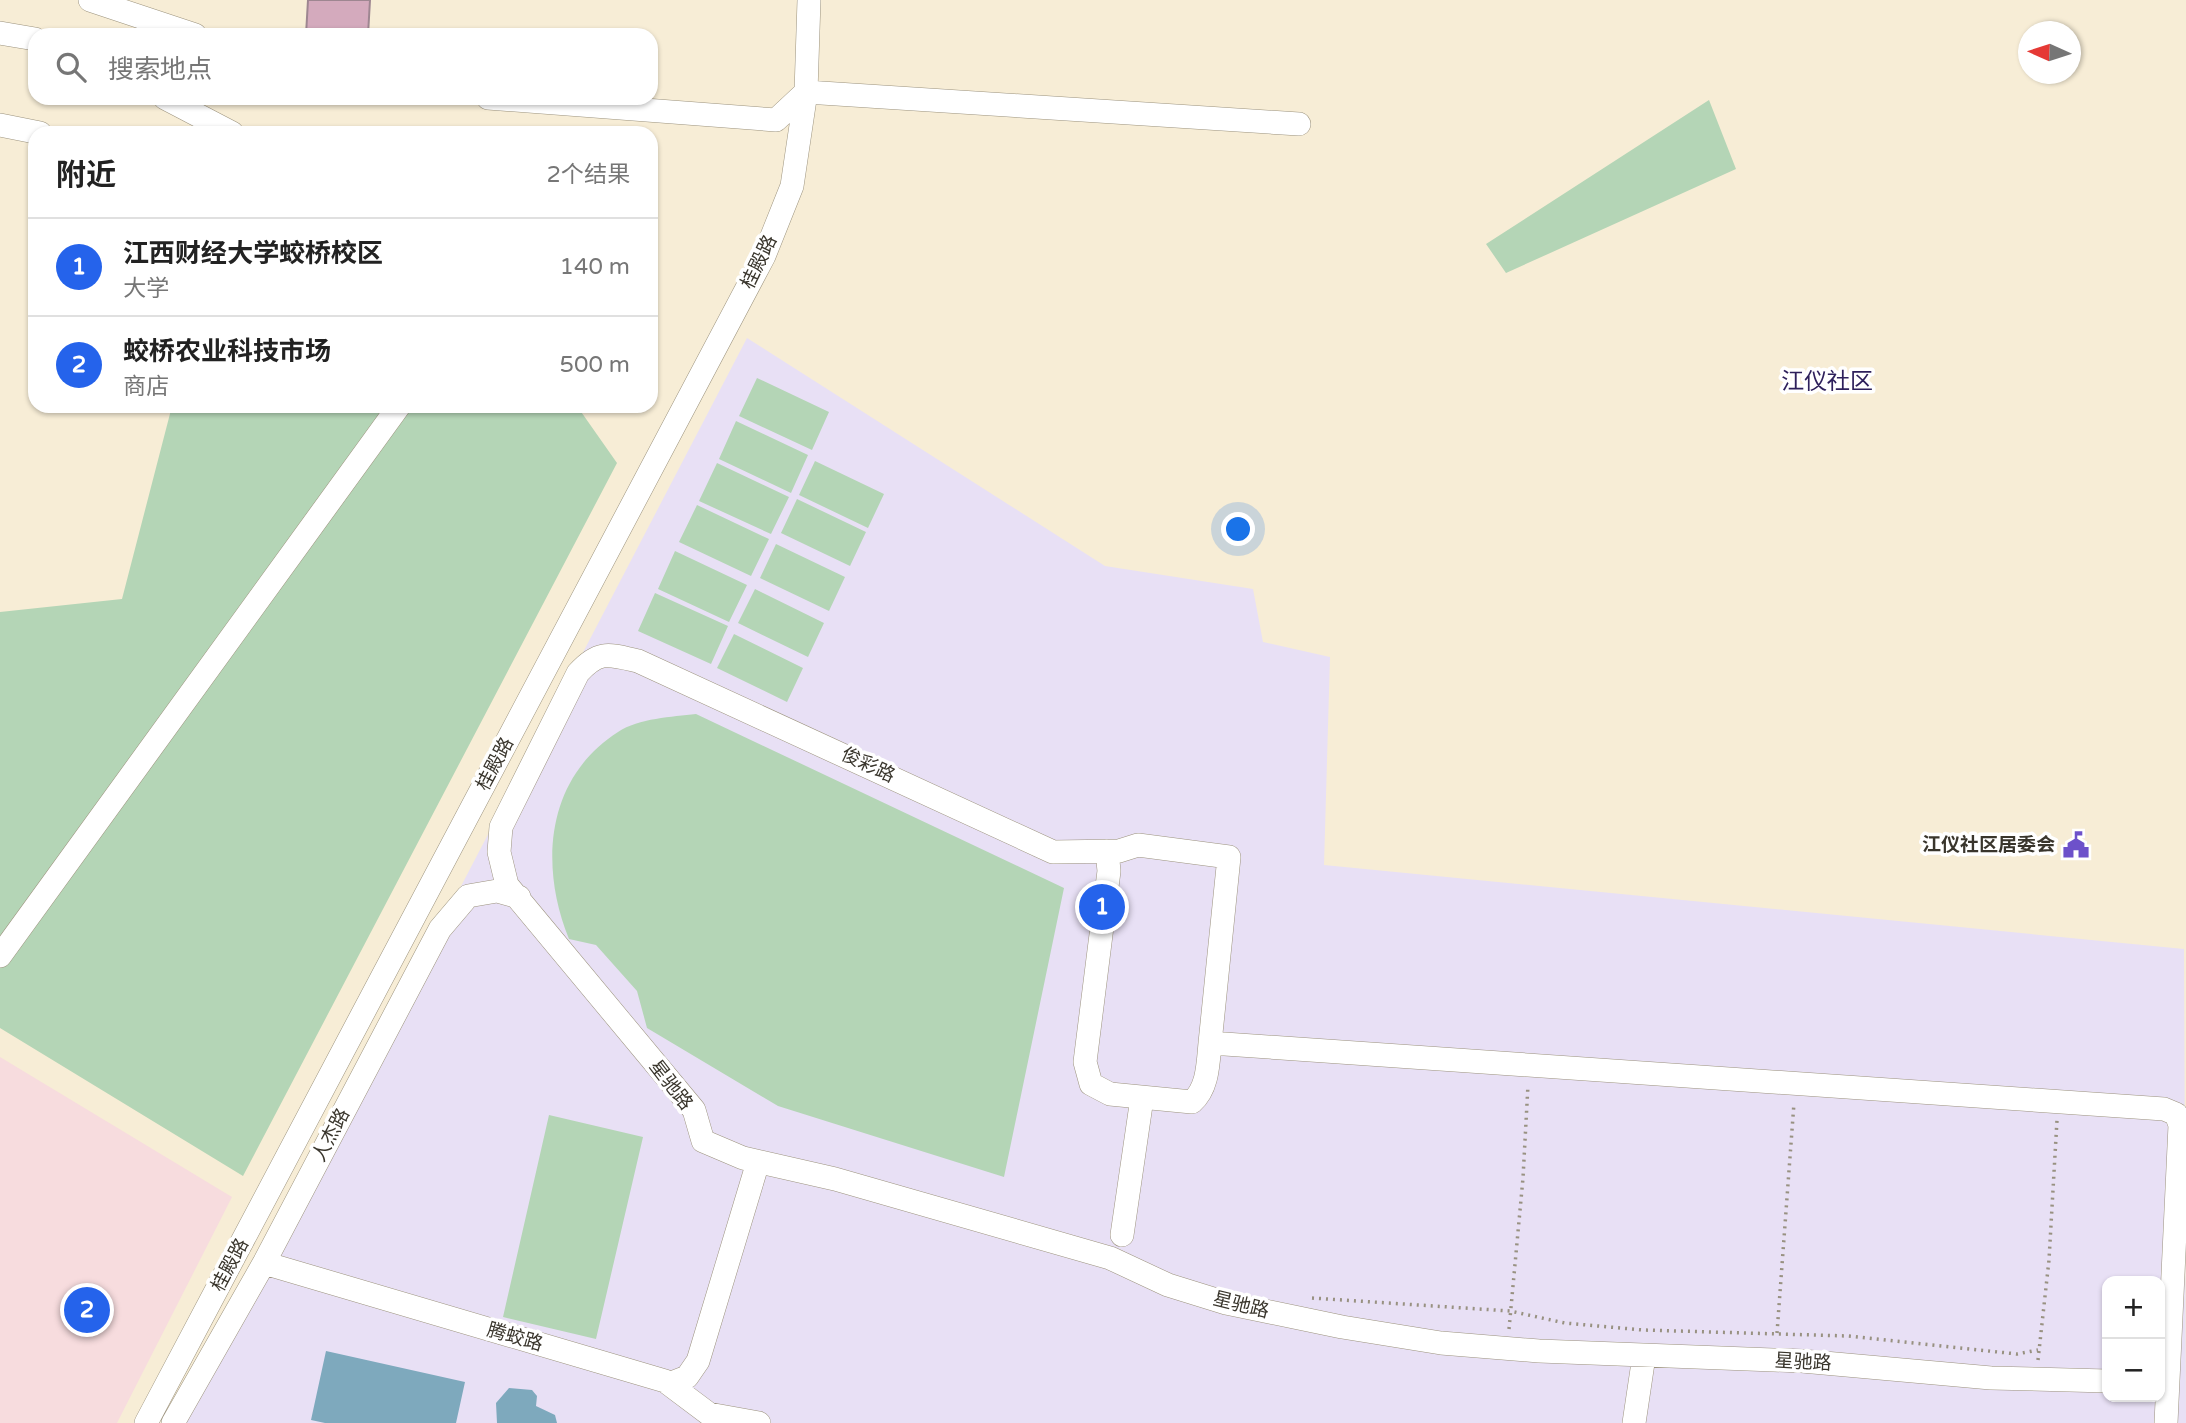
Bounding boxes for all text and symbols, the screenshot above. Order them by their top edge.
north arrow [2018,21,2081,84]
search box [28,28,658,105]
icon: search [52,48,90,86]
text: 搜索地点 [108,54,212,85]
text: 附近 [56,157,116,194]
text: 2个结果 [547,161,630,189]
street label: 桂殿路 [737,232,781,292]
text: 江西财经大学蛟桥校区 [123,238,383,269]
text: 1 [72,253,86,281]
text: 140 m [560,253,630,281]
text: 大学 [123,275,169,303]
text: 蛟桥农业科技市场 [123,336,331,367]
text: 2 [72,351,86,379]
text: 500 m [560,351,630,379]
district label: 江仪社区 [1781,368,1873,396]
text: 商店 [123,373,169,401]
your location [1221,512,1255,546]
street label: 桂殿路 [472,734,518,794]
street label: 俊彩路 [838,743,898,787]
public building icon: 江仪社区居委会 [2061,830,2091,860]
place label: 江仪社区居委会 [1922,834,2055,856]
pin: 1 [1079,881,1125,933]
street label: 星驰路 [645,1056,697,1114]
street label: 人杰路 [308,1105,354,1165]
street label: 桂殿路 [207,1235,253,1295]
map controls [2102,1276,2165,1402]
button: + [2102,1276,2165,1339]
pin: 2 [64,1284,110,1336]
street label: 星驰路 [1211,1287,1271,1323]
street label: 腾蛟路 [485,1319,545,1355]
button: − [2102,1339,2165,1402]
street label: 星驰路 [1774,1350,1832,1374]

